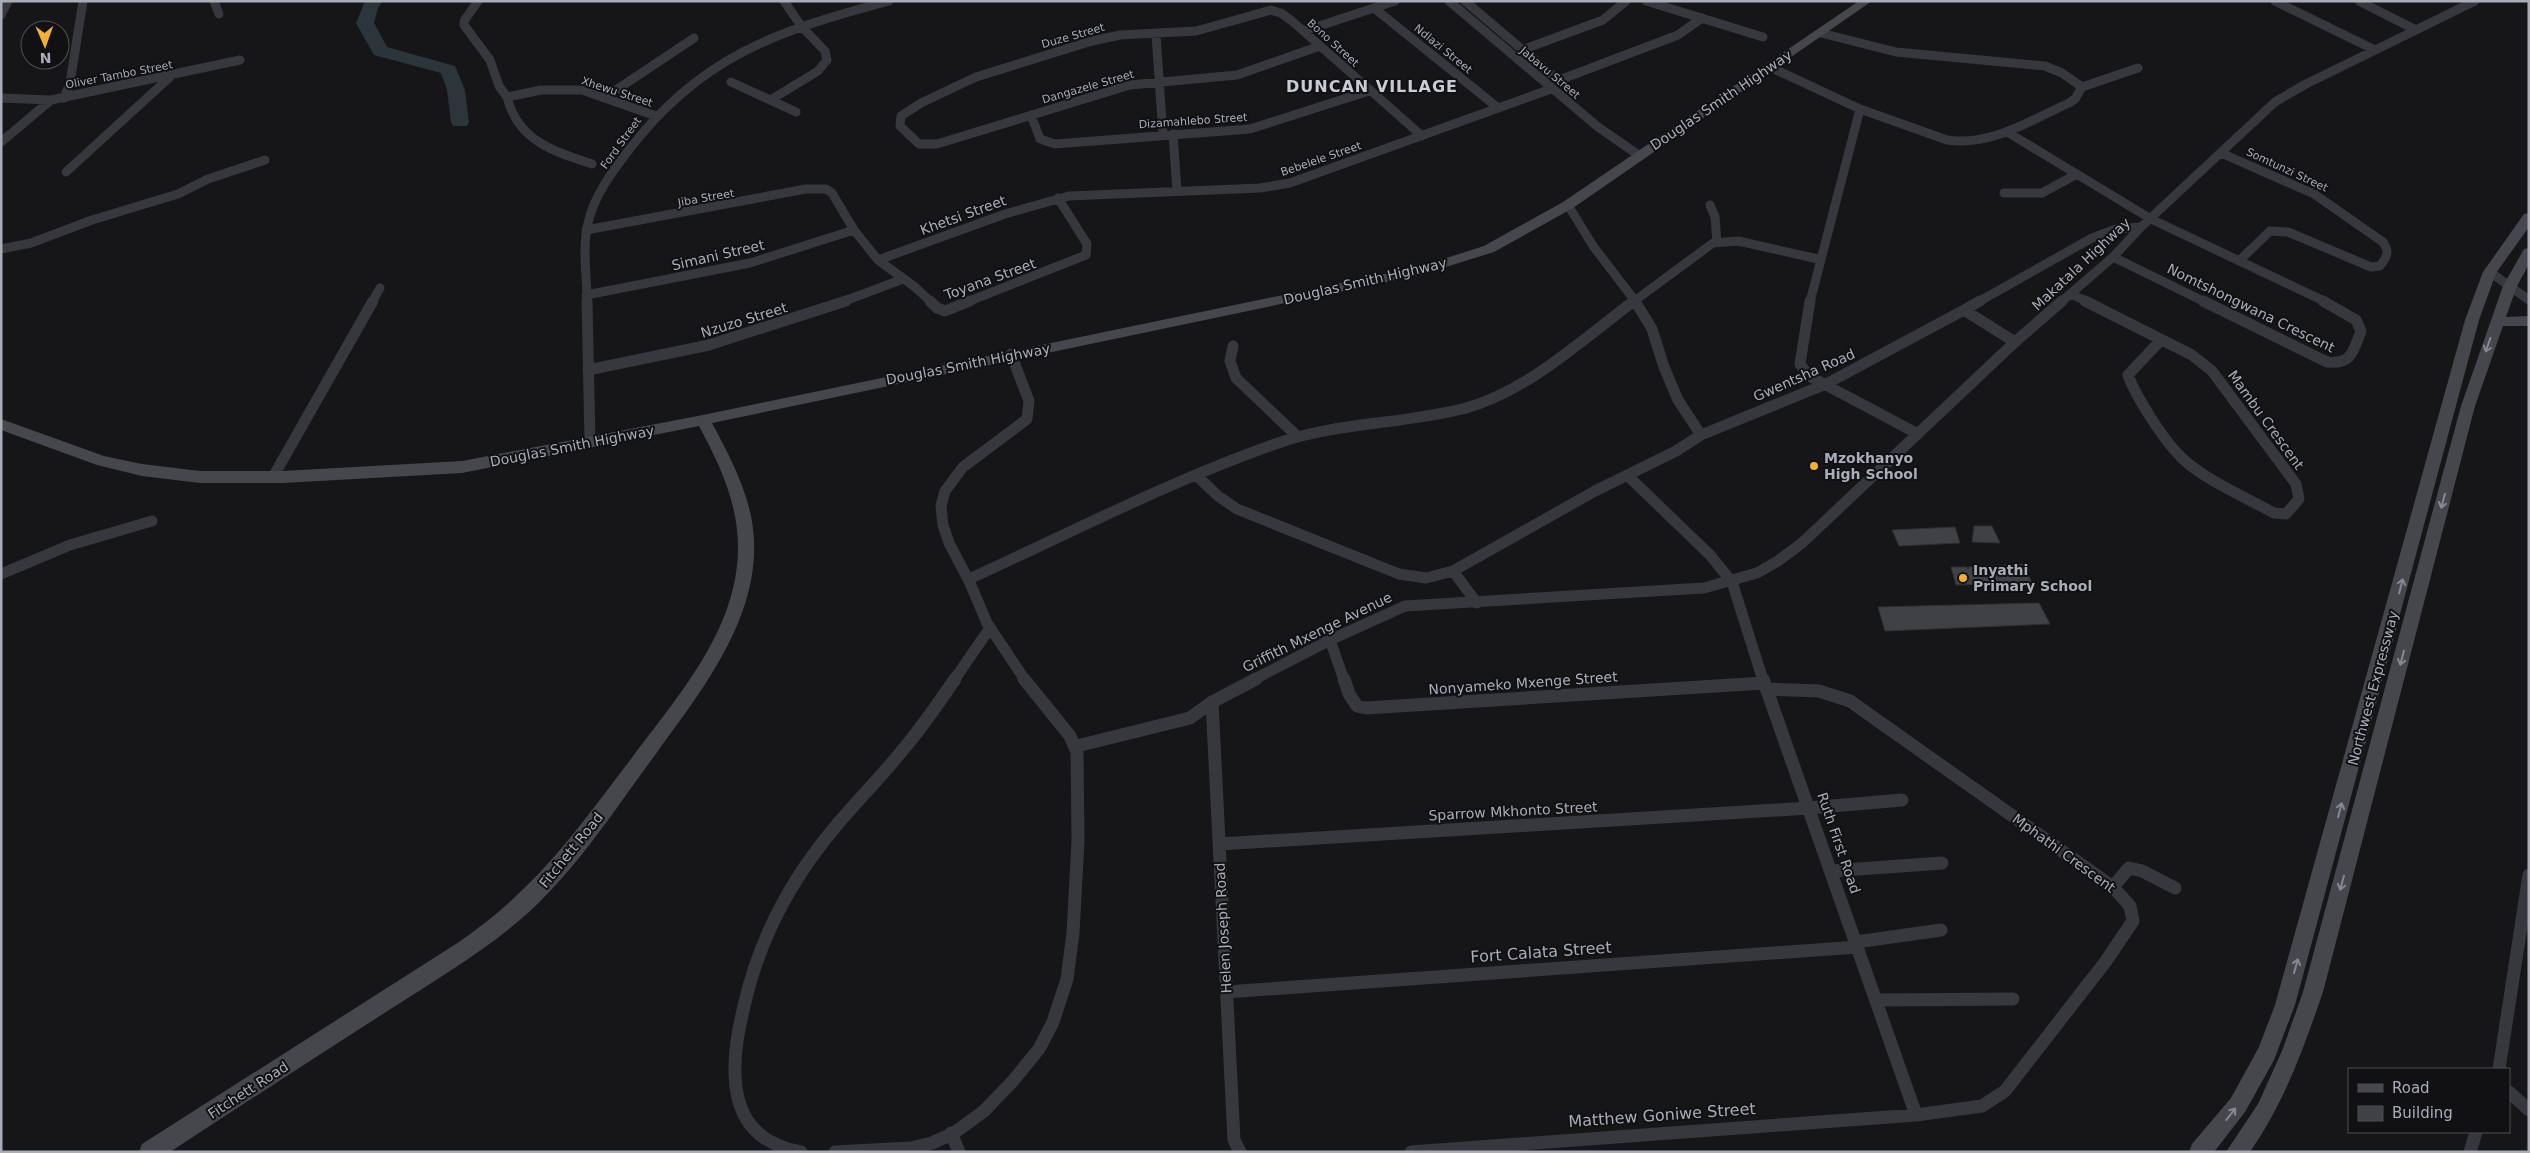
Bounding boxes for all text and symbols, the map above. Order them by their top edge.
street label: Bono Street [1305,16,1362,70]
north arrow [20,20,70,70]
street label: Duze Street [1040,21,1107,51]
street label: Ndlazi Street [1411,22,1475,77]
street label: Jabavu Street [1517,44,1583,102]
street label: Douglas Smith Highway [1647,47,1795,153]
text: N [39,50,52,66]
street label: Oliver Tambo Street [64,58,174,92]
street label: Dangazele Street [1040,67,1136,106]
street label: Xhewu Street [580,74,655,110]
district label: DUNCAN VILLAGE [1286,77,1458,96]
street label: Dizamahlebo Street [1138,111,1248,131]
street label: Ford Street [598,114,645,171]
street label: Bebelele Street [1279,139,1364,179]
street label: Somtunzi Street [2244,145,2330,195]
street label: Jiba Street [676,187,736,210]
street label: Khetsi Street [918,192,1009,238]
street label: Makatala Highway [2029,214,2133,314]
street label: Simani Street [670,236,766,273]
street label: Douglas Smith Highway [1282,254,1448,308]
street label: Toyana Street [941,255,1038,303]
street label: Nomtshongwana Crescent [2165,260,2338,356]
street label: Nzuzo Street [699,299,790,341]
one-way arrow [2483,337,2493,353]
street label: Douglas Smith Highway [884,340,1052,388]
street label: Gwentsha Road [1751,345,1857,405]
street label: Mambu Crescent [2225,367,2308,473]
street label: Douglas Smith Highway [488,422,656,470]
place label: Mzokhanyo High School [1824,450,1918,482]
marker: Mzokhanyo High School [1808,460,1820,472]
one-way arrow [2438,492,2447,508]
place label: Inyathi Primary School [1973,562,2092,594]
marker: Inyathi Primary School [1957,572,1969,584]
one-way arrow [2397,578,2407,594]
street label: Griffith Mxenge Avenue [1240,589,1394,675]
street label: Northwest Expressway [2345,609,2401,767]
one-way arrow [2397,650,2406,666]
street label: Nonyameko Mxenge Street [1428,668,1619,698]
street label: Ruth First Road [1814,790,1864,896]
street label: Sparrow Mkhonto Street [1428,799,1598,823]
one-way arrow [2336,802,2346,818]
street label: Fitchett Road [536,809,606,891]
street label: Mphathi Crescent [2010,810,2119,896]
street label: Helen Joseph Road [1212,862,1234,994]
one-way arrow [2337,874,2346,890]
street label: Fort Calata Street [1470,938,1612,966]
one-way arrow [2291,959,2301,975]
street label: Fitchett Road [205,1058,291,1122]
legend [2348,1068,2510,1133]
text: Road [2392,1079,2430,1097]
street label: Matthew Goniwe Street [1568,1099,1756,1131]
text: Building [2392,1104,2453,1122]
one-way arrow [2226,1107,2236,1121]

